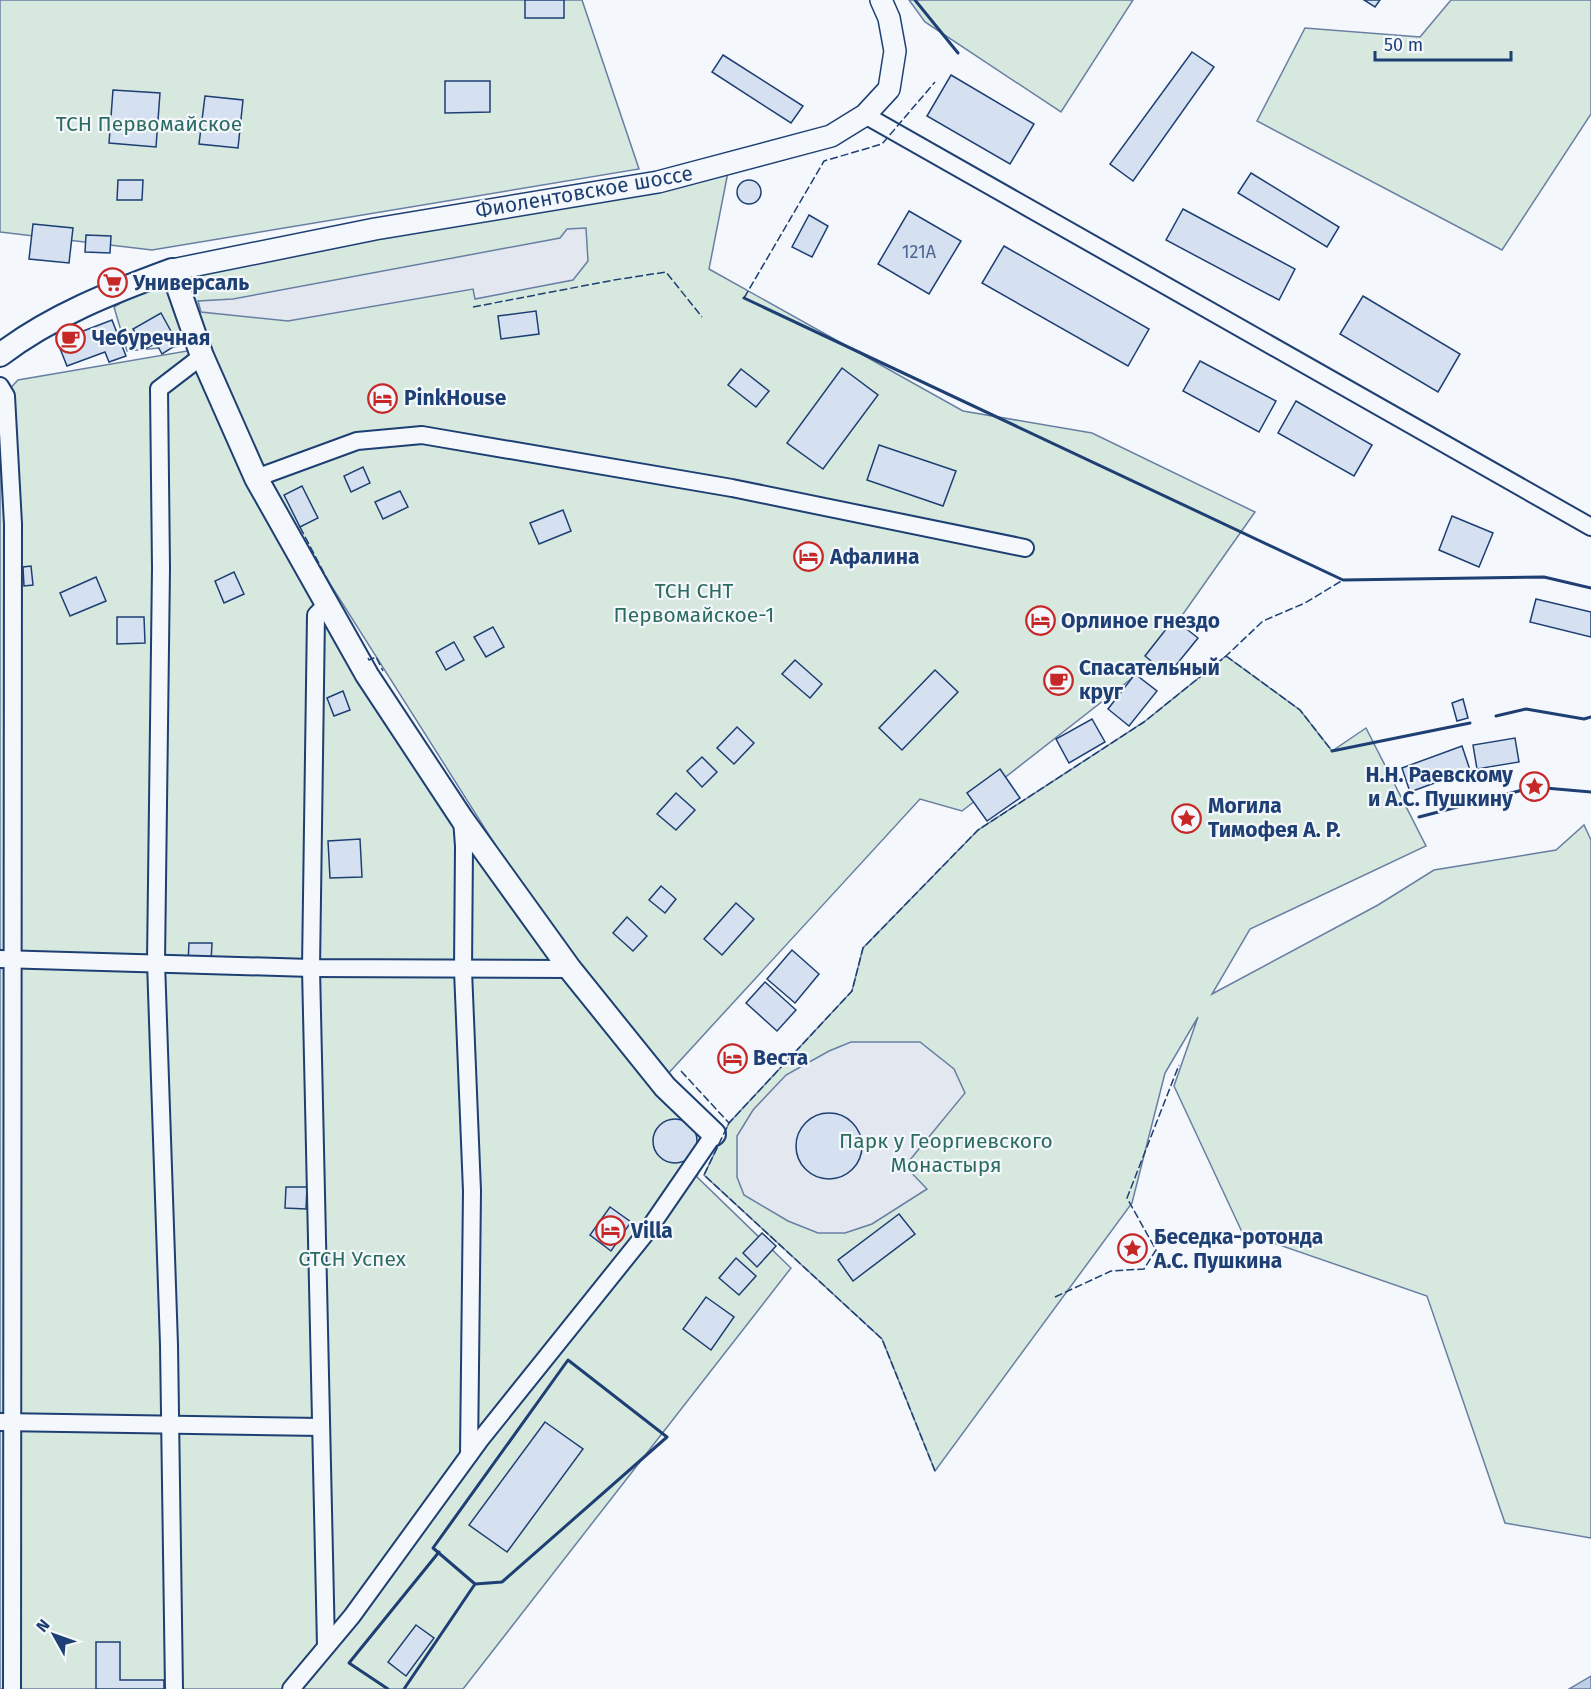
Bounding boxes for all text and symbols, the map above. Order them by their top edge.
scale bar [1375,24,1512,62]
text: 50 m [1384,34,1423,56]
park label: ТСН Первомайское [56,111,242,137]
street label: Фиолентовское шоссе [473,160,695,224]
house number: 121А [902,241,937,263]
supermarket icon: Универсаль [96,267,128,299]
place label: Универсаль [132,270,249,296]
cafe icon: Чебуречная [55,322,87,354]
place label: Чебуречная [92,325,211,351]
hotel icon: PinkHouse [367,382,399,414]
place label: PinkHouse [404,385,507,411]
hotel icon: Афалина [793,541,825,573]
place label: Афалина [829,544,919,570]
park label: ТСН СНТ Первомайское-1 [614,578,774,628]
hotel icon: Орлиное гнездо [1024,605,1056,637]
place label: Орлиное гнездо [1061,608,1220,634]
place label: Спасательный круг [1079,655,1220,705]
cafe icon: Спасательный круг [1042,664,1074,696]
place label: Н.Н. Раевскому и А.С. Пушкину [1365,762,1513,812]
place icon: Н.Н. Раевскому и А.С. Пушкину [1518,771,1550,803]
place label: Могила Тимофея А. Р. [1208,793,1341,843]
place icon: Могила Тимофея А. Р. [1171,802,1203,834]
hotel icon: Веста [716,1042,748,1074]
place label: Веста [753,1045,808,1071]
park label: Парк у Георгиевского Монастыря [839,1128,1053,1178]
hotel icon: Villa [594,1215,626,1247]
place label: Villa [630,1218,673,1244]
place label: Беседка-ротонда А.С. Пушкина [1153,1224,1323,1274]
place icon: Беседка-ротонда А.С. Пушкина [1117,1233,1149,1265]
park label: СТСН Успех [298,1246,407,1272]
north arrow [24,1605,84,1665]
text: N [32,1616,54,1636]

